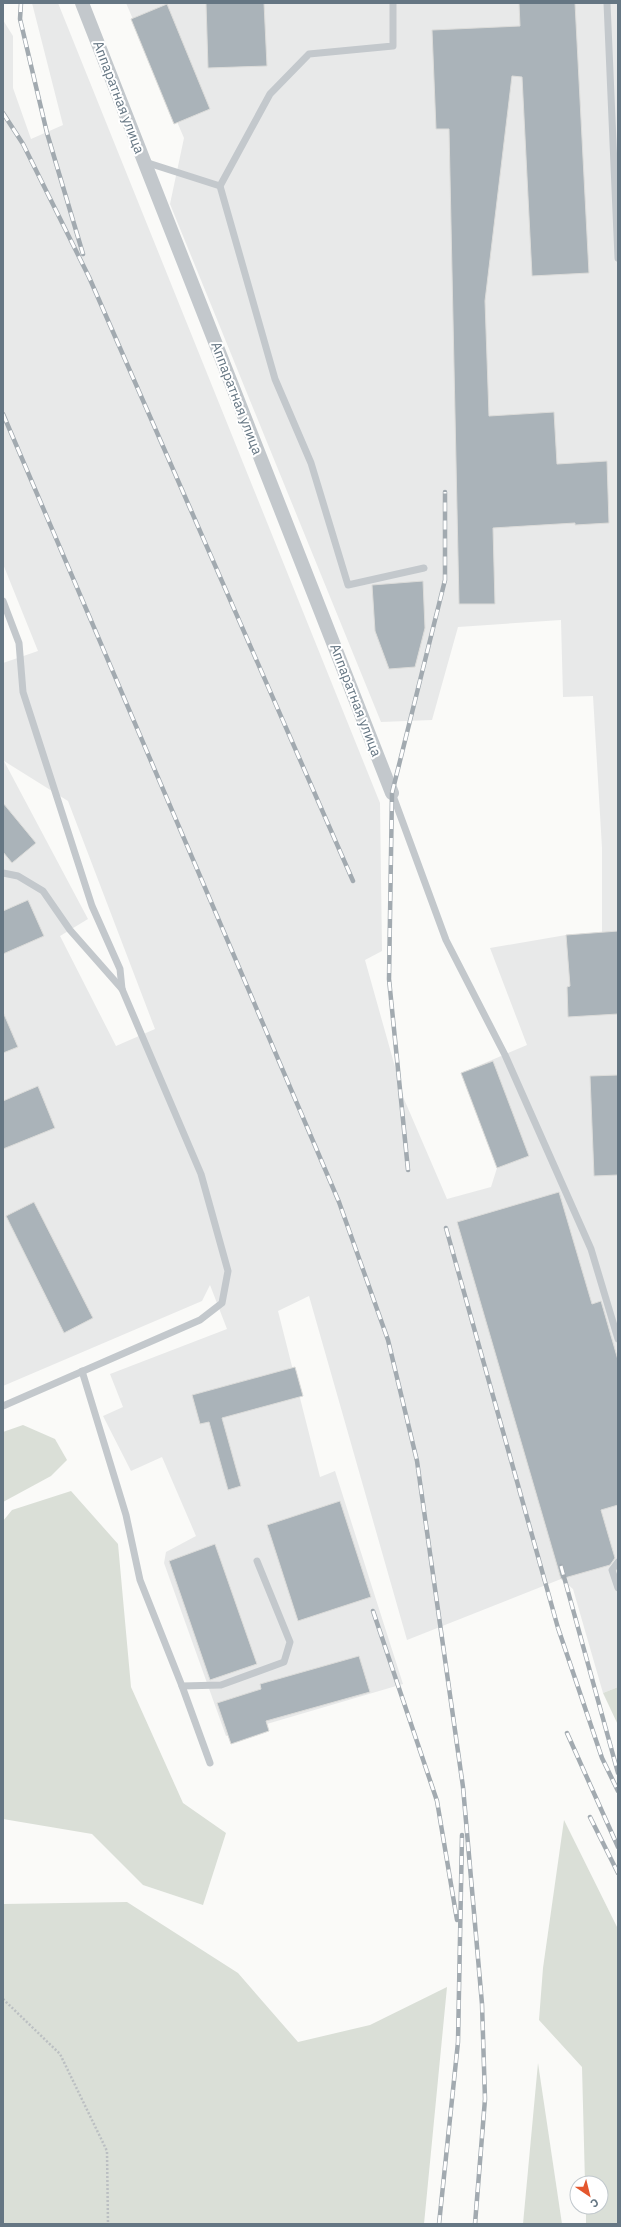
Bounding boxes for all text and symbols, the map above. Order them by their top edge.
street label: Аппаратная улица [89,38,149,157]
street label: Аппаратная улица [207,339,267,458]
street label: Аппаратная улица [326,641,386,760]
north arrow [569,2175,609,2215]
text: С [588,2195,602,2211]

